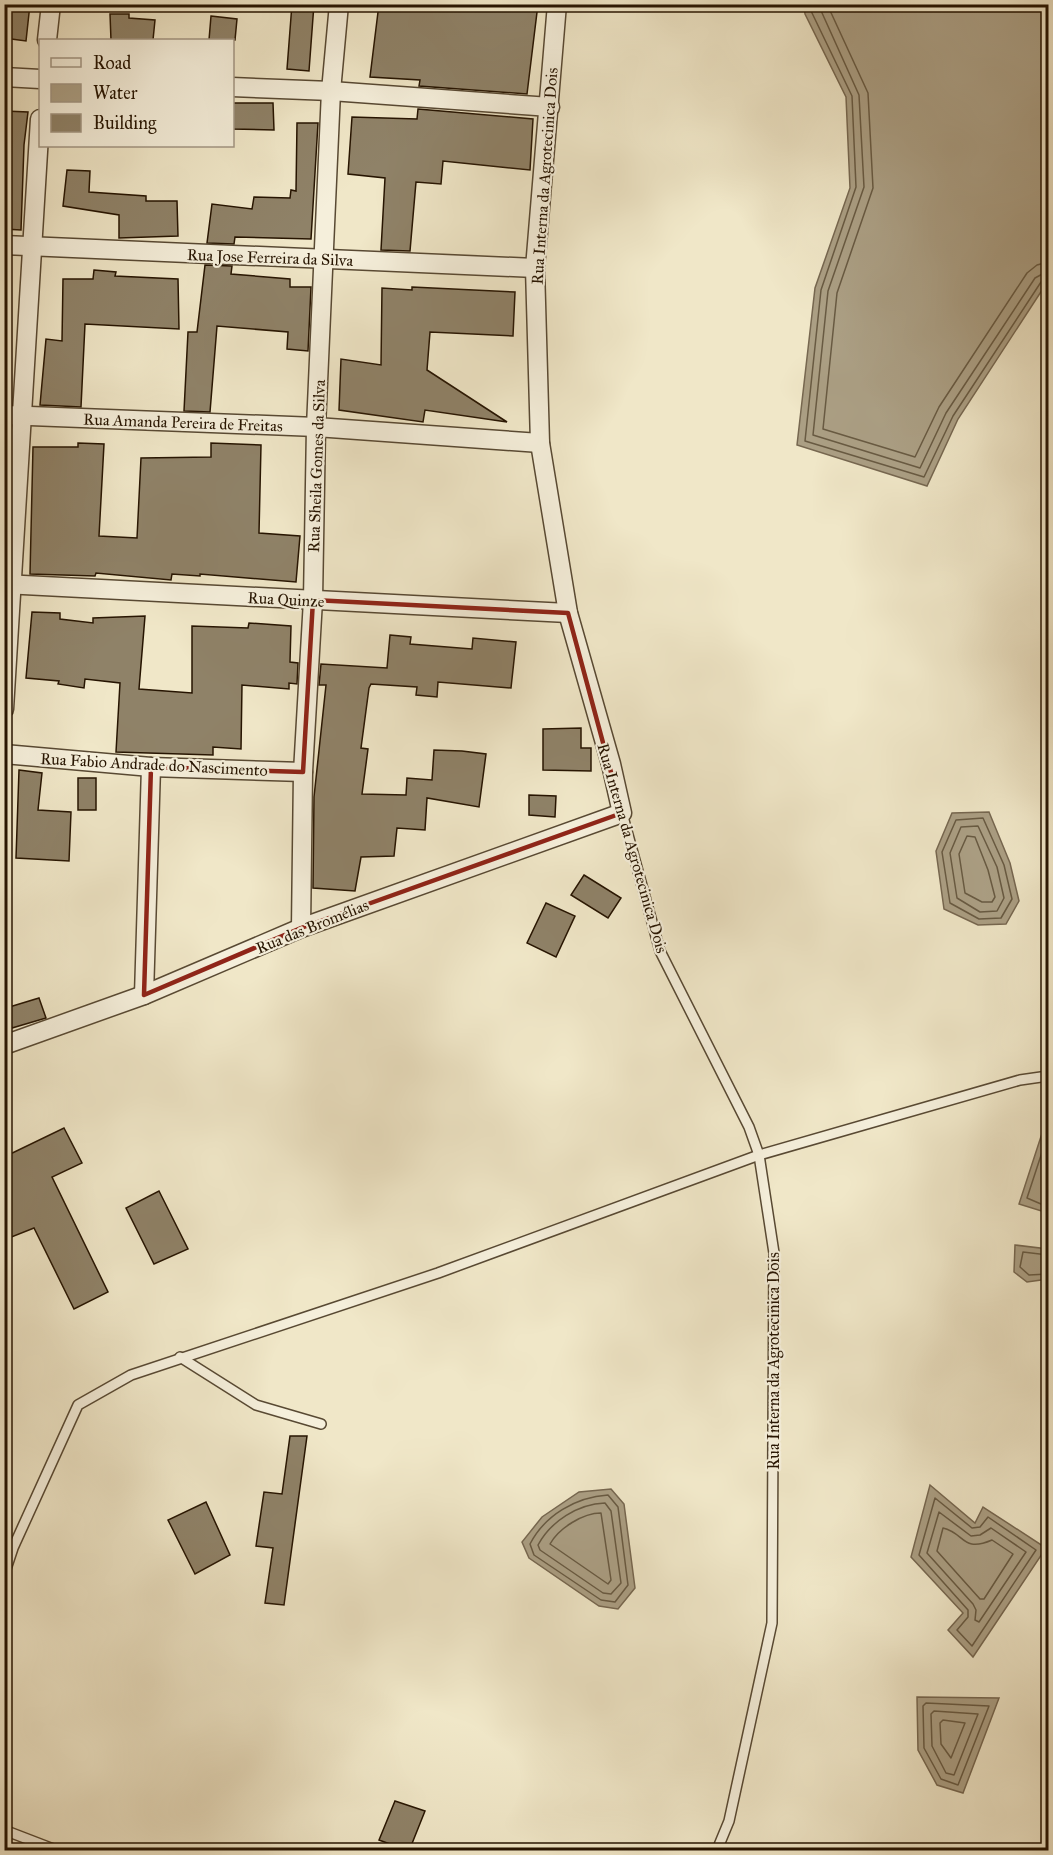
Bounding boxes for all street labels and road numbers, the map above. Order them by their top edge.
street label: Rua Interna da Agrotecinica Dois [527,67,563,285]
street label: Rua Jose Ferreira da Silva [186,245,354,271]
street label: Rua Sheila Gomes da Silva [304,379,329,553]
street label: Rua Amanda Pereira de Freitas [83,410,283,435]
street label: Rua Quinze [247,588,325,611]
street label: Rua Interna da Agrotecinica Dois [592,741,672,956]
street label: Rua Fabio Andrade do Nascimento [40,749,268,780]
street label: Rua das Bromélias [253,895,371,958]
street label: Rua Interna da Agrotecinica Dois [764,1252,784,1470]

